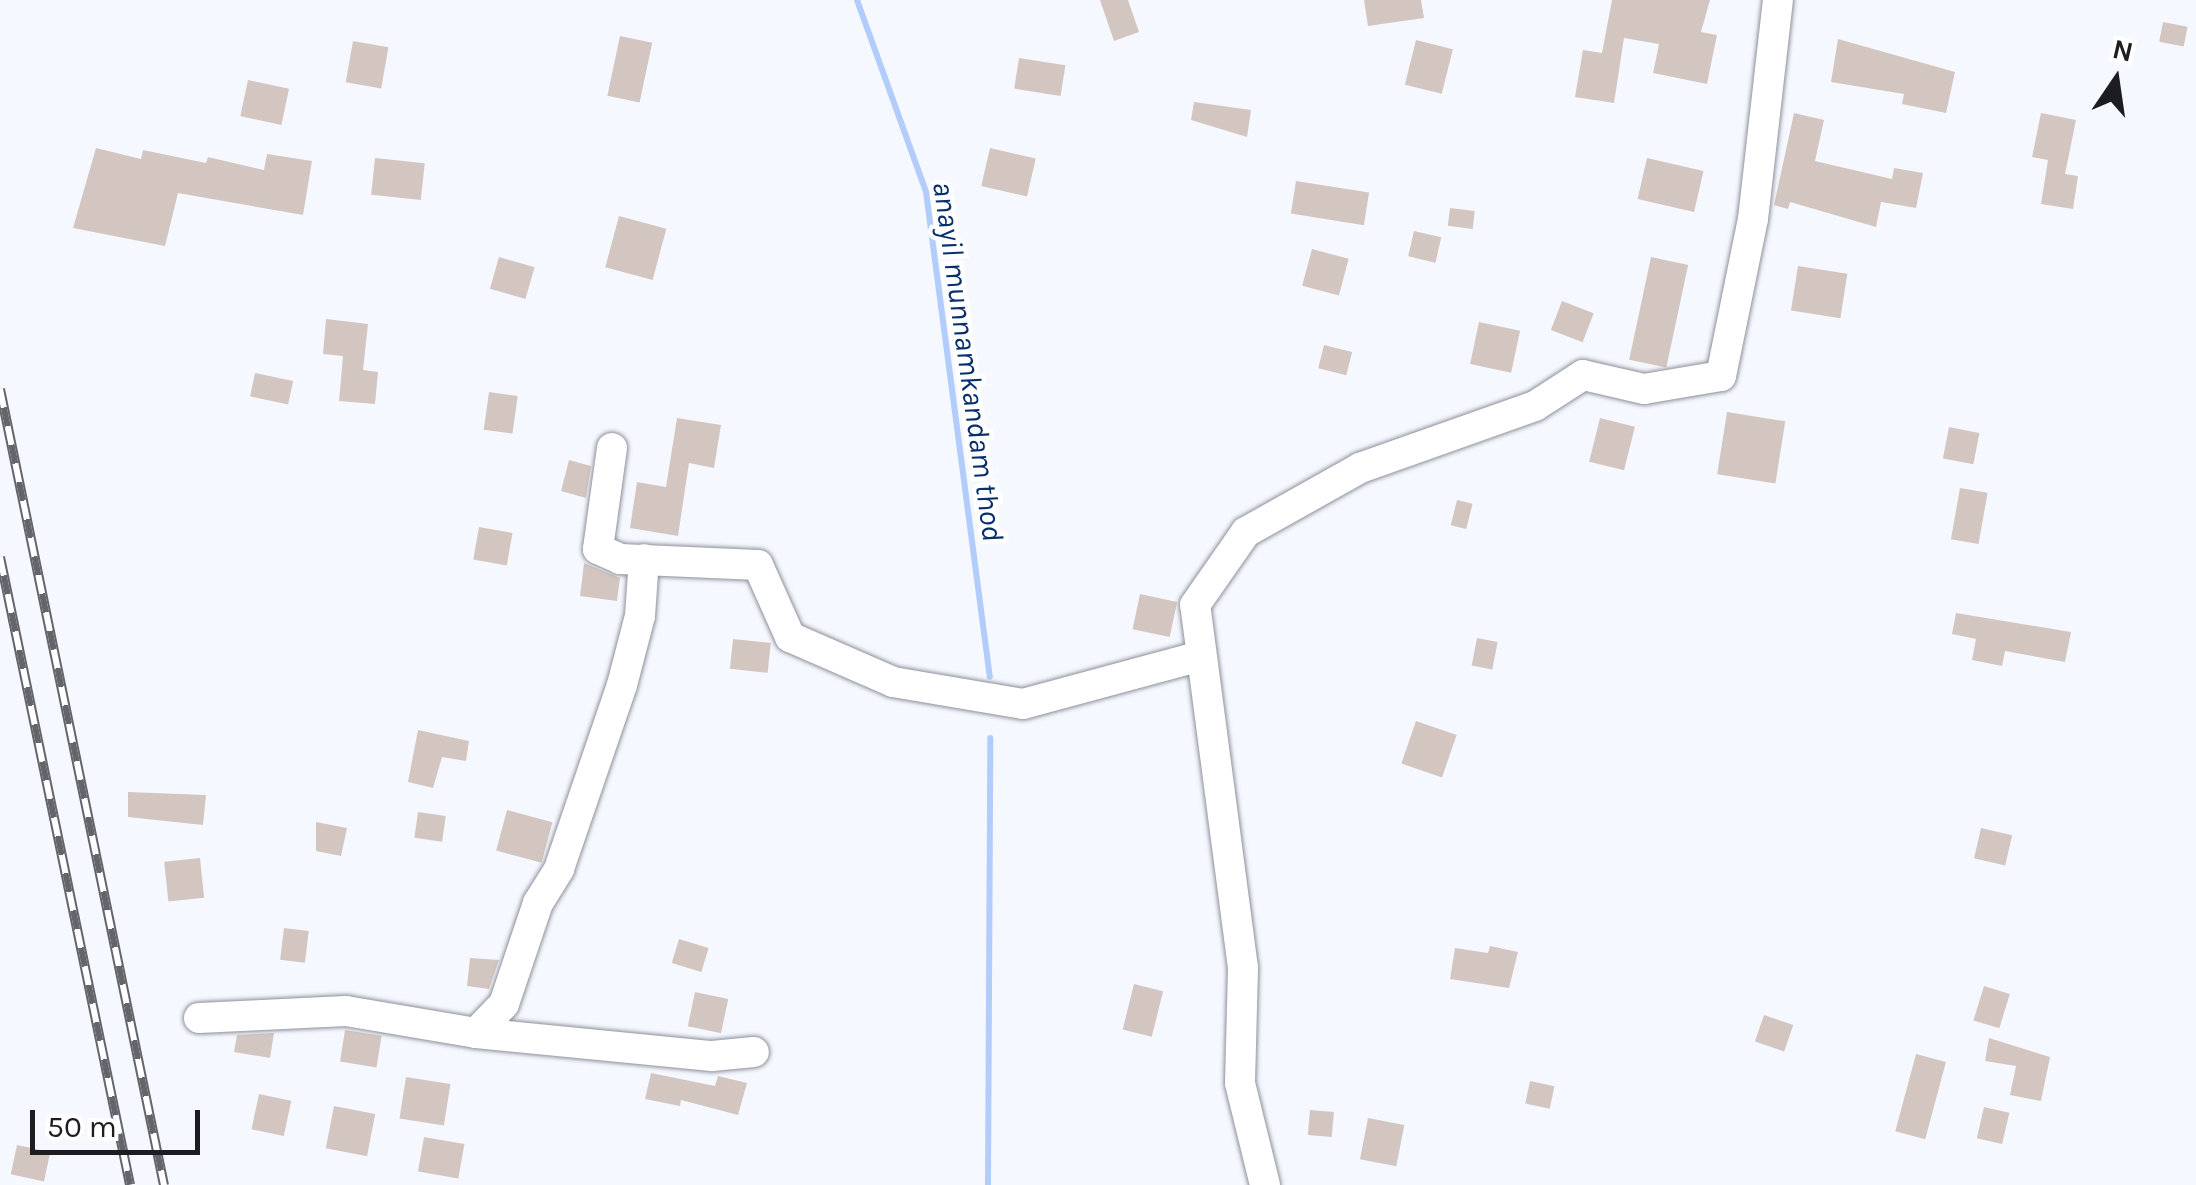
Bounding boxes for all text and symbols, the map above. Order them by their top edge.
north arrow [2066,30,2166,130]
text: N [2109,32,2136,69]
water label: anayil munnamkandam thod [925,179,1011,543]
scale bar [35,1090,205,1152]
text: 50 m [47,1109,117,1145]

